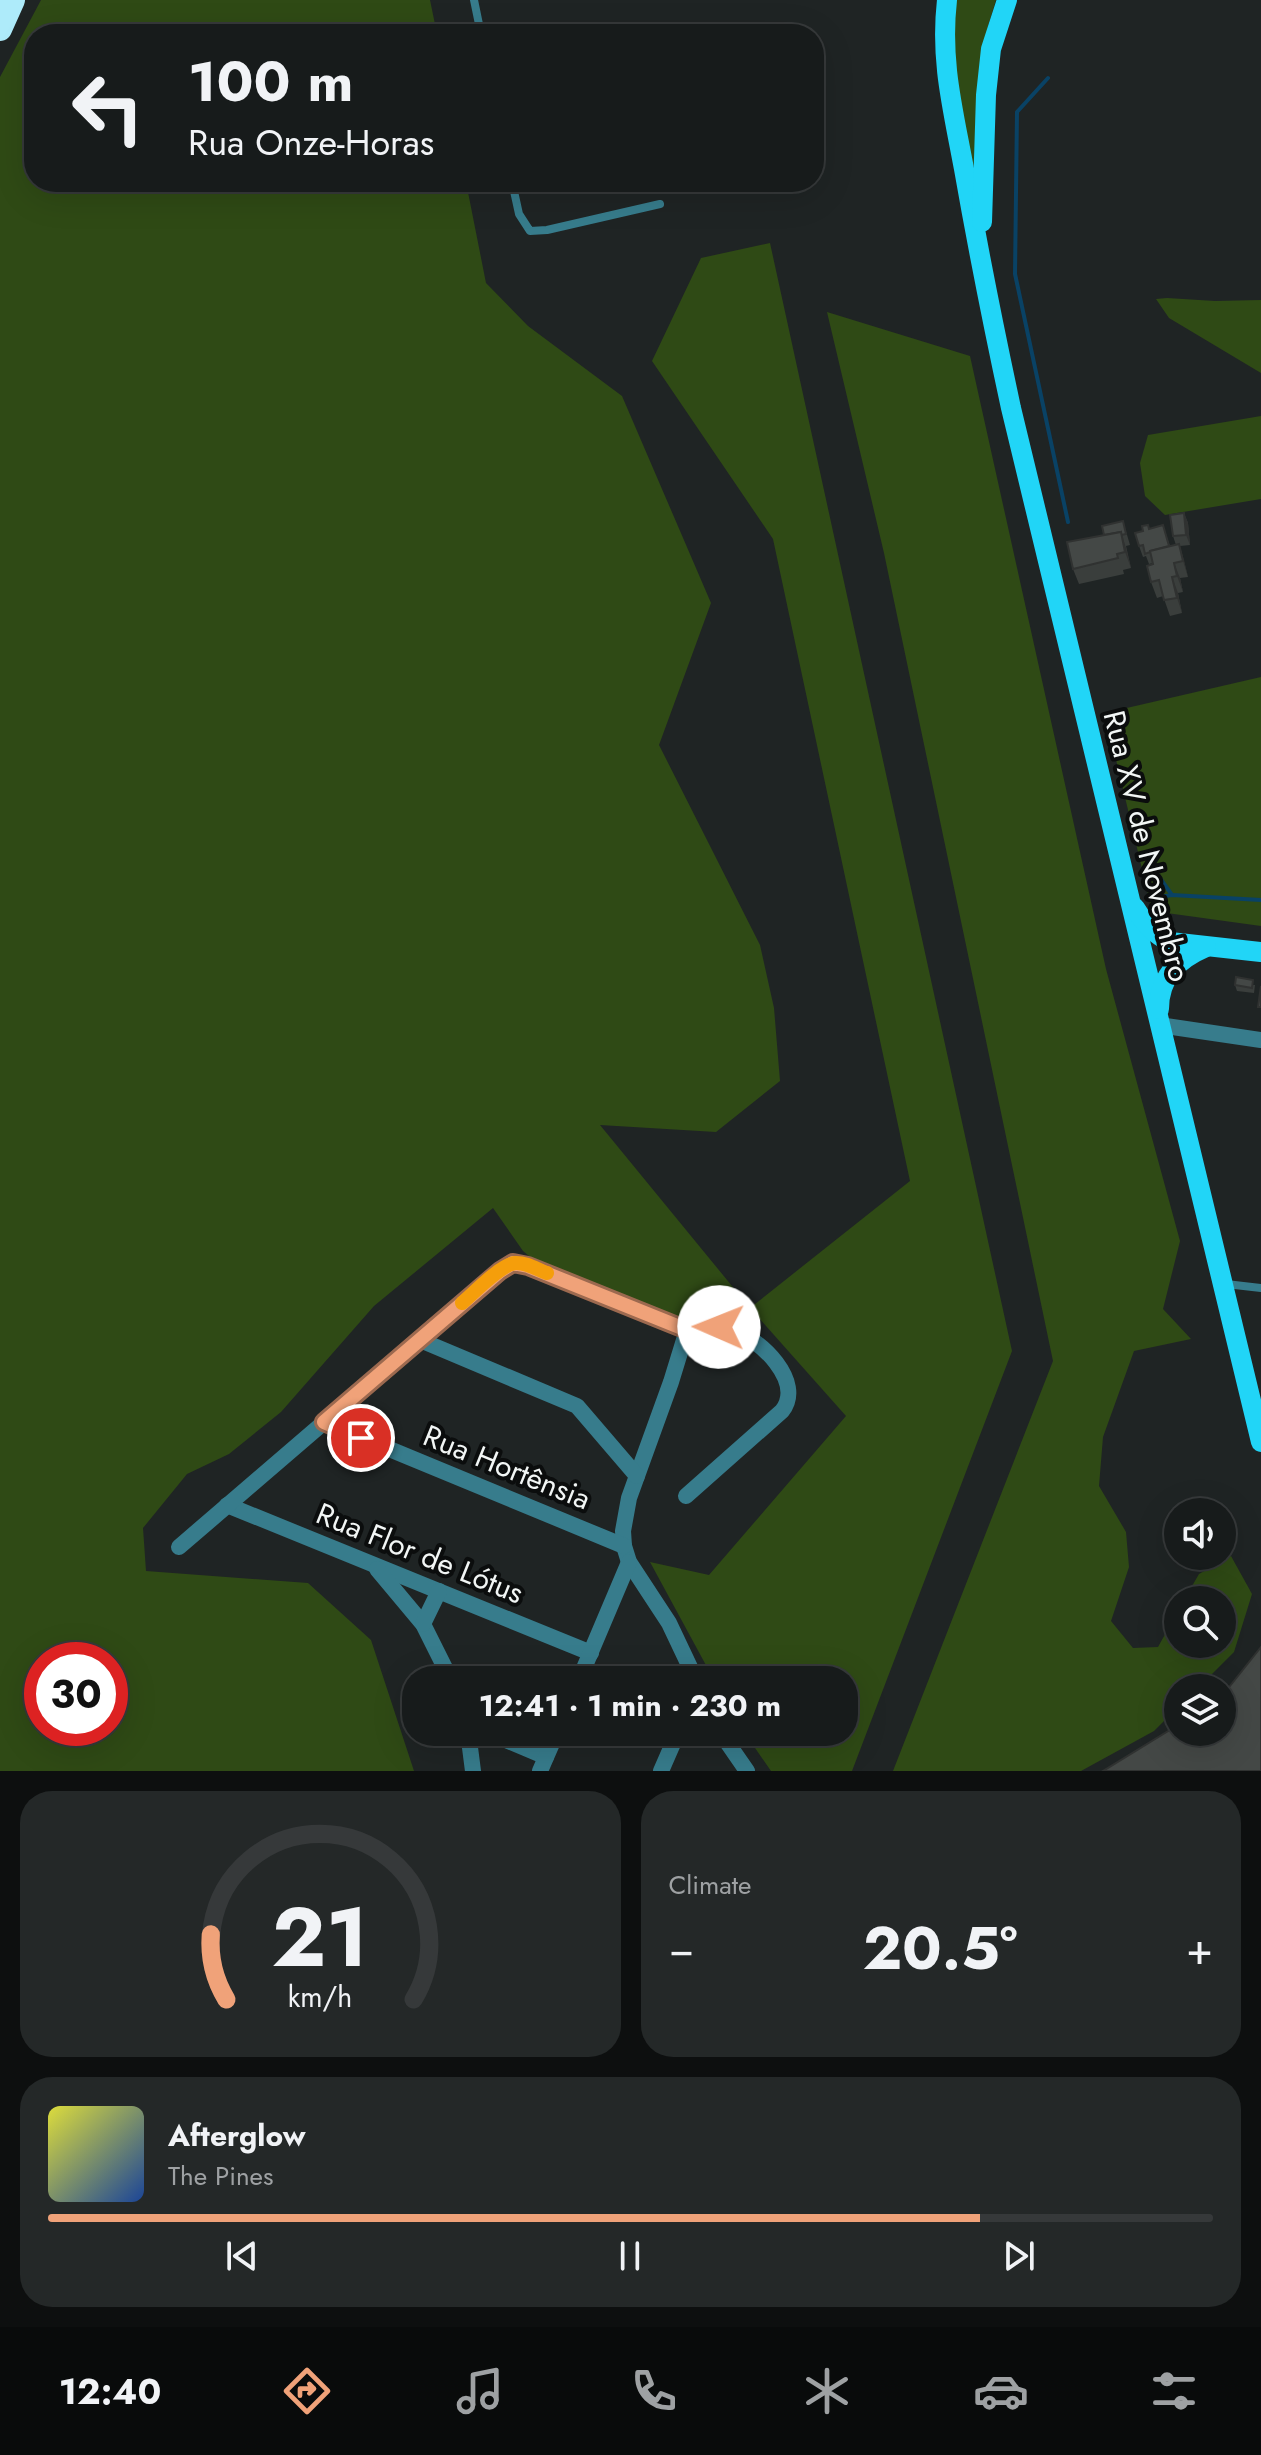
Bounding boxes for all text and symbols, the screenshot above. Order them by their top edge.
text: 100 m [188,41,353,122]
icon: left [56,56,160,160]
text: Rua Onze-Horas [188,116,434,168]
street label: Rua XV de Novembro [1093,706,1201,986]
position arrow [677,1285,761,1369]
pin [327,1404,395,1472]
street label: Rua Hortênsia [417,1414,597,1520]
icon: arrive [339,1416,383,1460]
street label: Rua Flor de Lótus [310,1492,530,1614]
map controls [1164,1498,1236,1746]
button: sound [1164,1498,1236,1570]
button: search [1164,1586,1236,1658]
speed limit sign: 30 [24,1642,128,1746]
button: layers [1164,1674,1236,1746]
text: 12:41 · 1 min · 230 m [479,1684,781,1727]
text: Climate [669,1866,751,1904]
text: 21 [272,1877,369,1997]
text: 20.5° [863,1905,1018,1992]
text: − [669,1917,694,1981]
text: + [1186,1917,1213,1981]
text: km/h [288,1976,353,2018]
text: Afterglow [168,2114,305,2157]
text: The Pines [168,2157,273,2195]
icon: previous [220,2234,264,2278]
icon: pause [608,2234,652,2278]
icon: next [997,2234,1041,2278]
icon: directions [279,2363,335,2419]
icon: music [452,2363,508,2419]
icon: phone [626,2363,682,2419]
icon: climate [799,2363,855,2419]
icon: car [973,2363,1029,2419]
icon: filters [1146,2363,1202,2419]
text: 12:40 [59,2365,161,2417]

